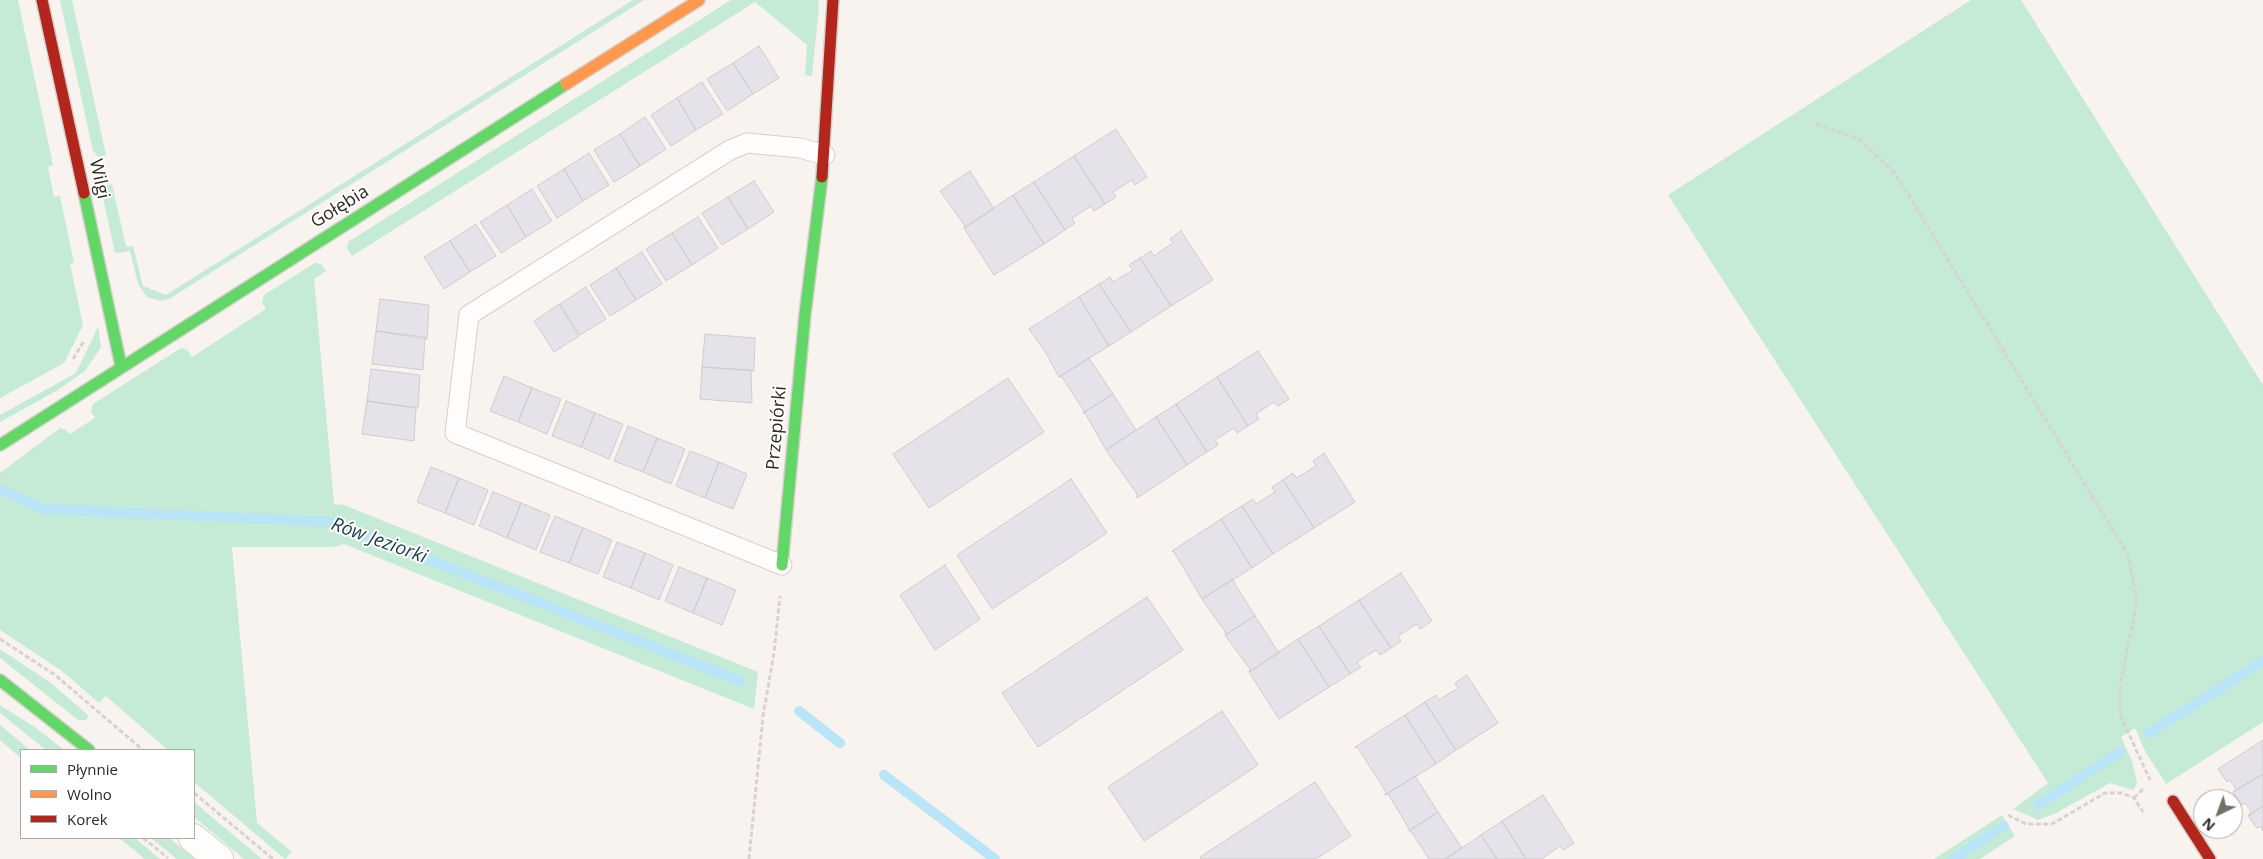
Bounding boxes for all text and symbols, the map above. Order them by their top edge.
street label: Wilgi [84,157,114,201]
street label: Gołębia [307,181,373,233]
street label: Przepiórki [763,385,791,471]
water label: Rów Jeziorki [328,513,430,569]
legend [20,749,195,839]
text: Płynnie [67,759,118,779]
text: Wolno [67,784,112,804]
north arrow [2193,789,2243,839]
text: Korek [67,809,108,829]
text: N [2198,814,2219,836]

